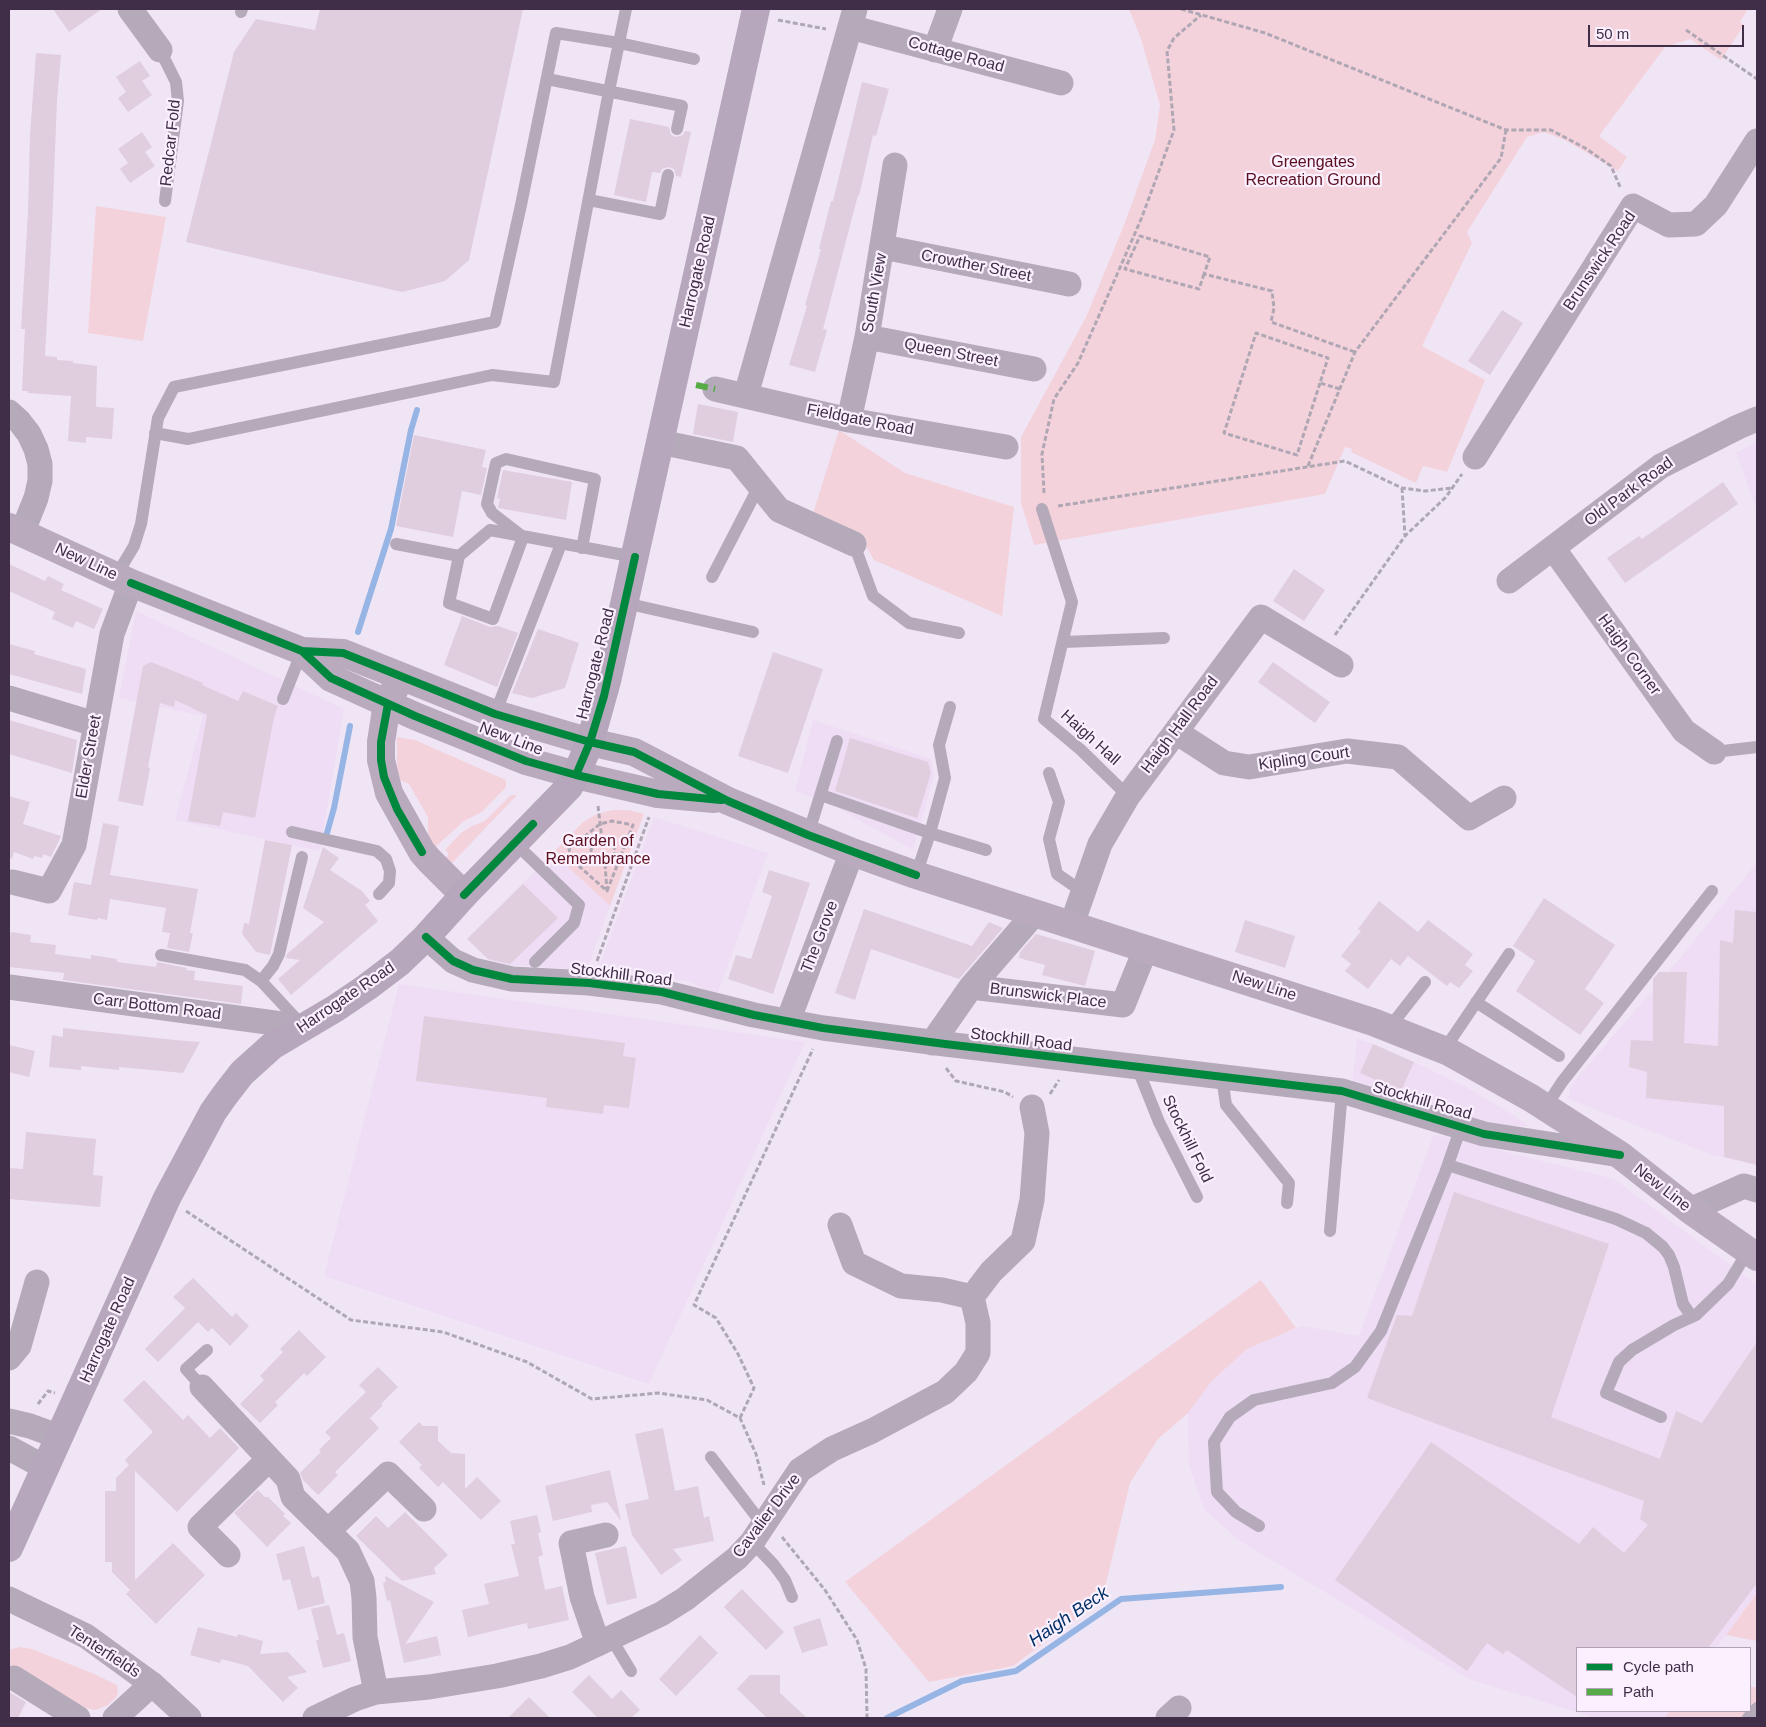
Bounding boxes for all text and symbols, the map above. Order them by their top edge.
scale bar [1591,15,1747,47]
text: 50 m [1596,25,1629,42]
street label: Cottage Road [906,33,1006,77]
street label: Redcar Fold [157,99,185,187]
park label: Greengates Recreation Ground [1245,153,1381,191]
street label: Brunswick Road [1560,208,1640,314]
street label: Harrogate Road [676,214,720,330]
street label: Crowther Street [919,246,1033,286]
street label: South View [859,252,891,334]
street label: Queen Street [902,334,1000,372]
street label: Fieldgate Road [805,400,915,440]
street label: Old Park Road [1581,453,1677,531]
street label: New Line [52,539,120,585]
street label: Harrogate Road [573,606,619,722]
street label: Haigh Corner [1593,611,1665,699]
street label: Haigh Hall Road [1137,673,1223,777]
street label: Haigh Hall [1056,706,1124,770]
street label: Elder Street [72,714,106,800]
street label: New Line [476,718,546,760]
street label: Kipling Court [1257,743,1351,775]
park label: Garden of Remembrance [546,832,650,870]
street label: The Grove [797,898,843,976]
street label: Harrogate Road [293,958,399,1038]
street label: Stockhill Road [569,959,673,991]
street label: New Line [1229,967,1299,1005]
street label: Brunswick Place [989,979,1107,1013]
street label: Carr Bottom Road [92,990,222,1024]
street label: Stockhill Road [969,1024,1073,1056]
street label: Stockhill Road [1370,1078,1474,1124]
street label: Stockhill Fold [1158,1092,1216,1186]
street label: New Line [1630,1160,1694,1216]
street label: Harrogate Road [76,1274,140,1386]
street label: Cavalier Drive [729,1470,805,1562]
water label: Haigh Beck [1025,1582,1113,1652]
street label: Tenterfields [64,1622,144,1682]
legend [1576,1647,1751,1712]
text: Cycle path [1623,1658,1694,1675]
text: Path [1623,1683,1654,1700]

